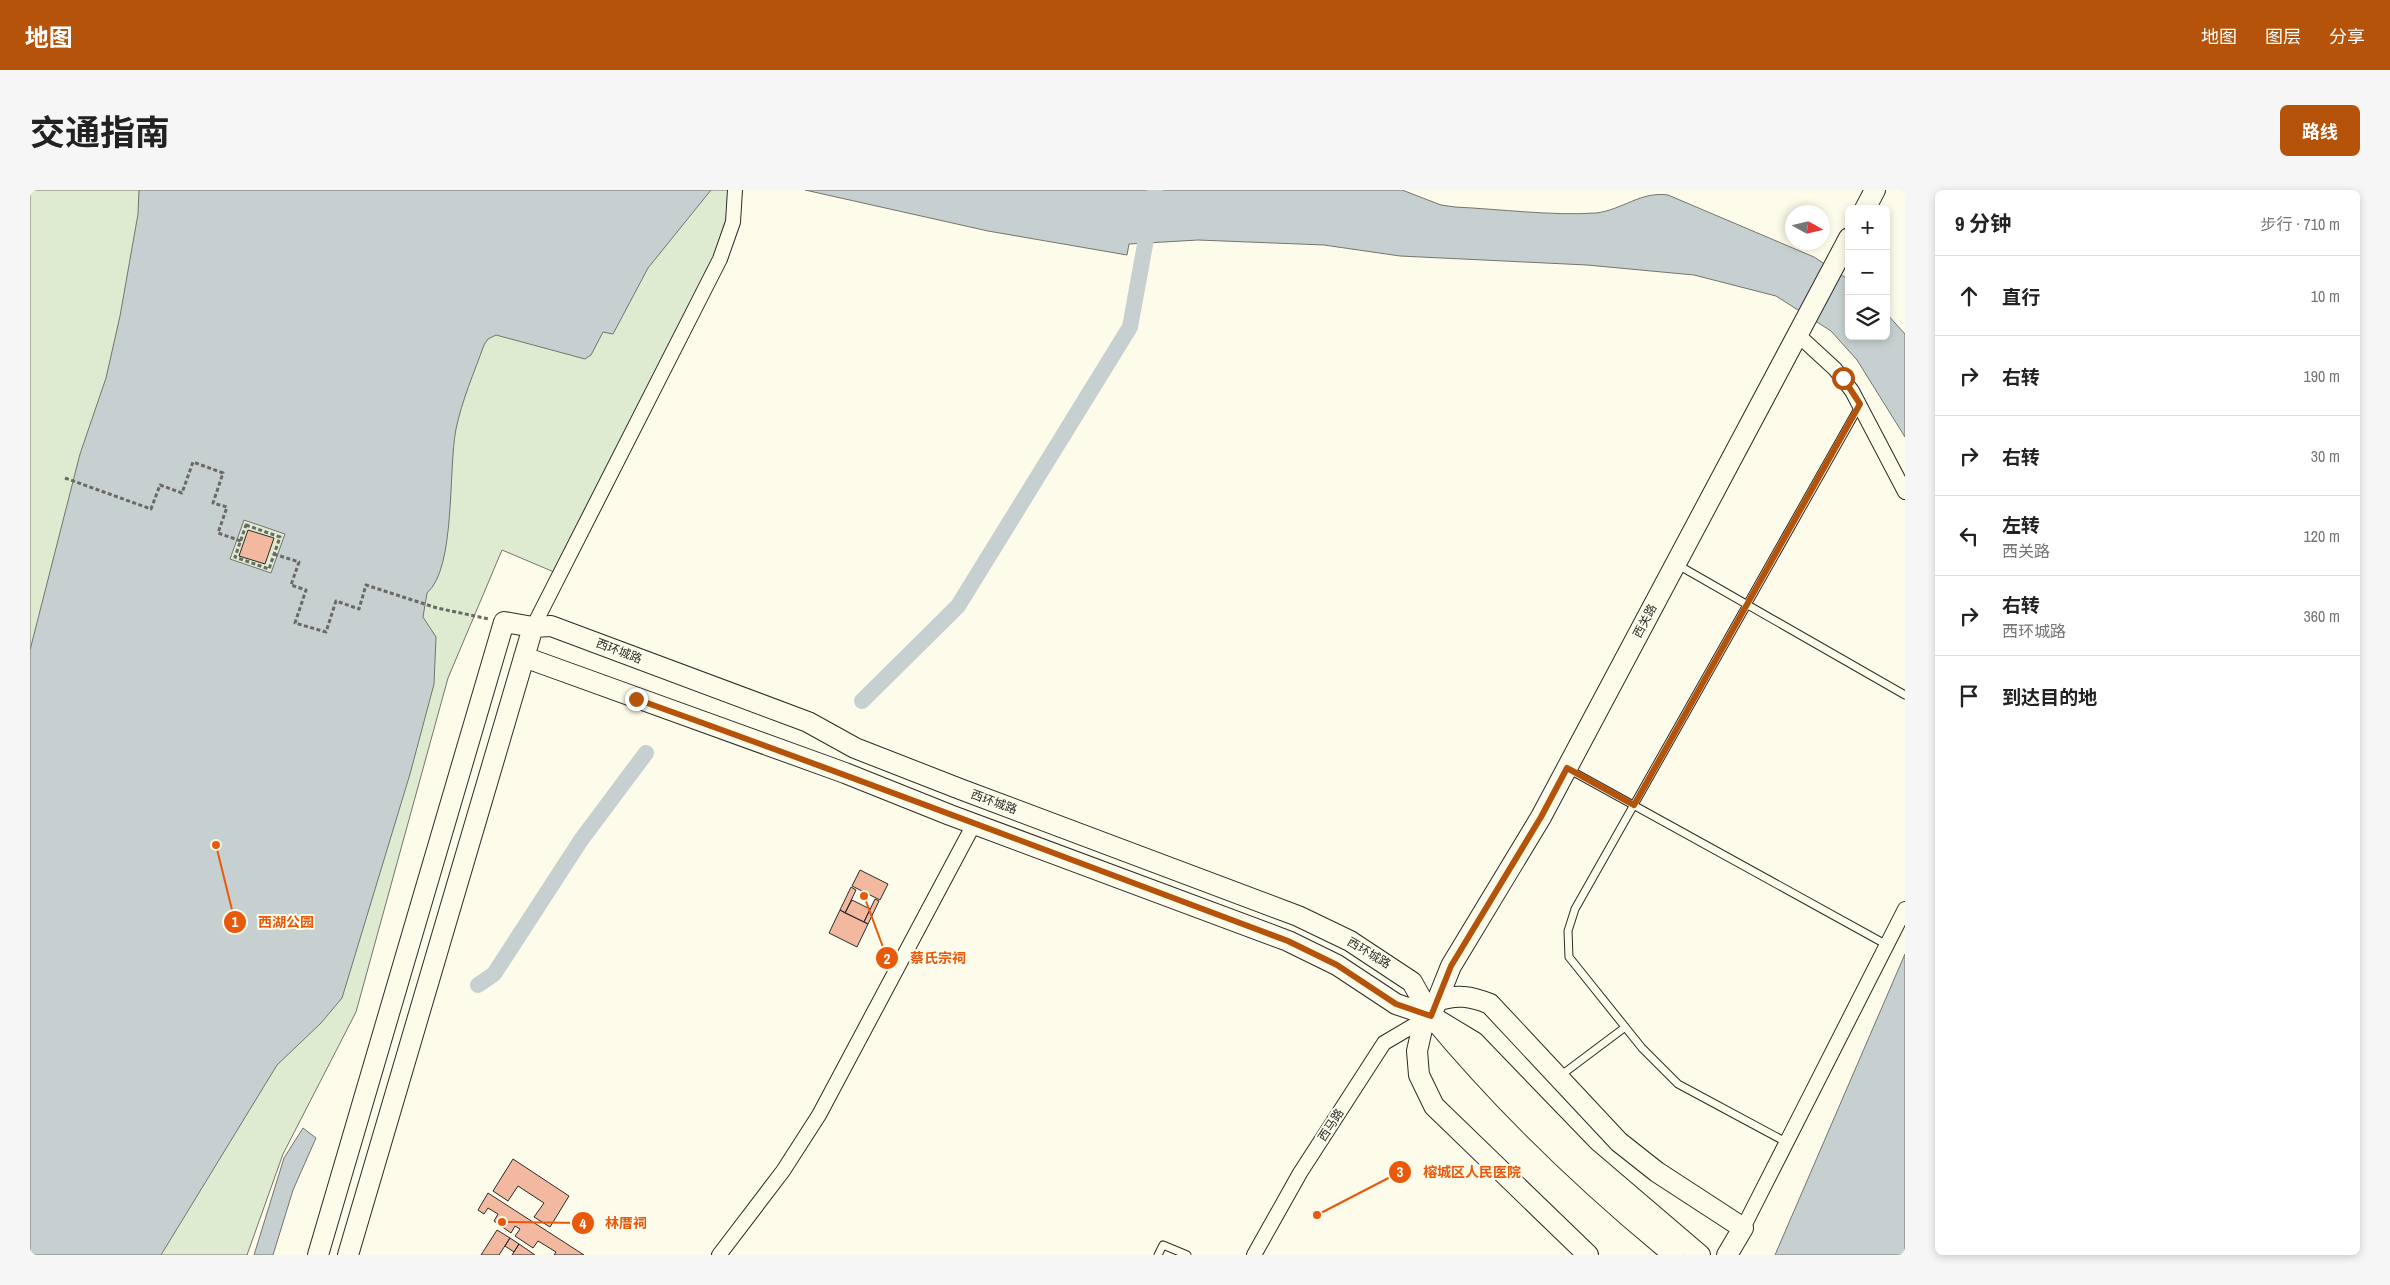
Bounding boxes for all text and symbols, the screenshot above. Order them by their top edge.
text: 地图 [25,21,73,53]
text: 地图 [2201,24,2237,49]
text: 图层 [2265,24,2301,49]
text: 分享 [2329,24,2365,49]
button: 路线 [2280,105,2360,156]
text: 交通指南 [30,109,170,156]
north arrow [1785,205,1830,250]
map controls [1845,205,1890,340]
button: + [1845,205,1890,250]
text: 9 分钟 [1955,209,2011,238]
text: 步行 · 710 m [2261,213,2340,235]
button: − [1845,250,1890,295]
icon: ahead [1955,282,1983,310]
text: 直行 [2002,284,2040,310]
text: 10 m [2311,285,2340,307]
button: layers [1845,295,1890,340]
icon: right [1955,362,1983,390]
text: 右转 [2002,364,2040,390]
text: 190 m [2304,365,2340,387]
route start [1832,367,1855,390]
icon: right [1955,442,1983,470]
text: 右转 [2002,444,2040,470]
text: 30 m [2311,445,2340,467]
text: 左转 [2002,512,2040,538]
icon: left [1955,522,1983,550]
text: 120 m [2304,525,2340,547]
text: 西关路 [2002,540,2050,562]
text: 右转 [2002,592,2040,618]
street label: 西关路 [1629,601,1661,641]
icon: right [1955,602,1983,630]
text: 360 m [2304,605,2340,627]
text: 西环城路 [2002,620,2066,642]
street label: 西环城路 [594,635,644,667]
icon: arrive [1955,682,1983,710]
text: 到达目的地 [2002,684,2097,710]
route end [625,688,648,711]
street label: 西环城路 [969,786,1019,818]
callout: 西湖公园 [223,907,324,936]
text: 1 [232,911,239,932]
text: 西湖公园 [258,913,314,931]
street label: 西环城路 [1344,934,1394,972]
callout: 蔡氏宗祠 [875,944,976,973]
text: 2 [884,948,891,969]
text: 蔡氏宗祠 [910,949,966,967]
street label: 西马路 [1314,1106,1348,1144]
callout: 榕城区人民医院 [1388,1157,1531,1186]
text: 3 [1397,1161,1404,1182]
text: 榕城区人民医院 [1423,1163,1521,1181]
callout: 林厝祠 [570,1209,657,1238]
text: 4 [580,1213,587,1234]
text: 林厝祠 [605,1214,647,1232]

